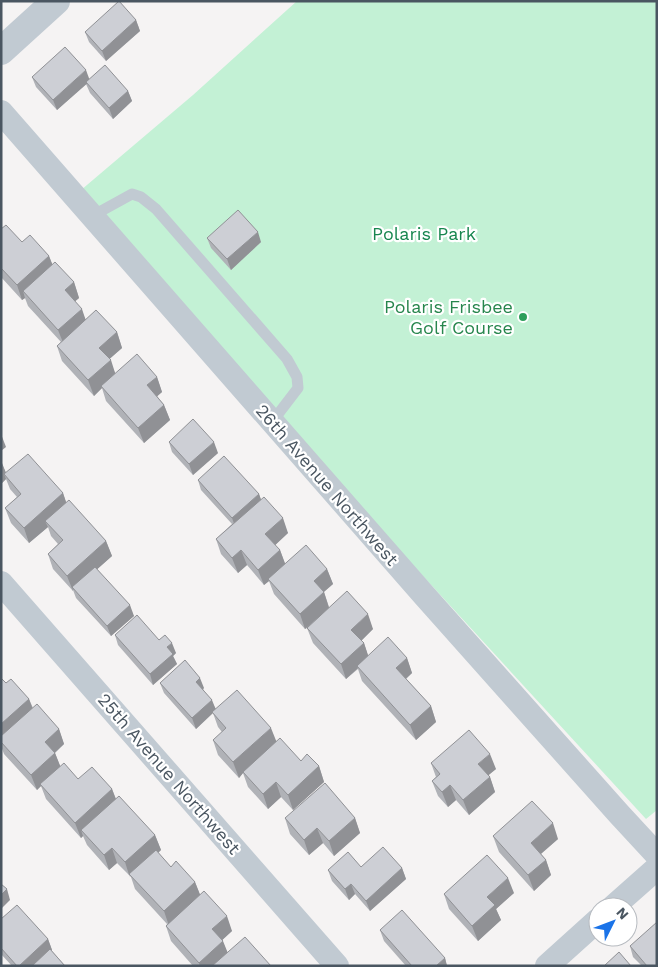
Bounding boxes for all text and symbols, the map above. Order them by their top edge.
park label: Polaris Park [372,223,476,244]
place label: Polaris Frisbee Golf Course [384,296,513,338]
marker: Polaris Frisbee Golf Course [517,311,529,323]
street label: 26th Avenue Northwest [252,400,403,570]
street label: 25th Avenue Northwest [94,689,245,859]
north arrow [588,897,638,947]
text: N [613,904,632,923]

